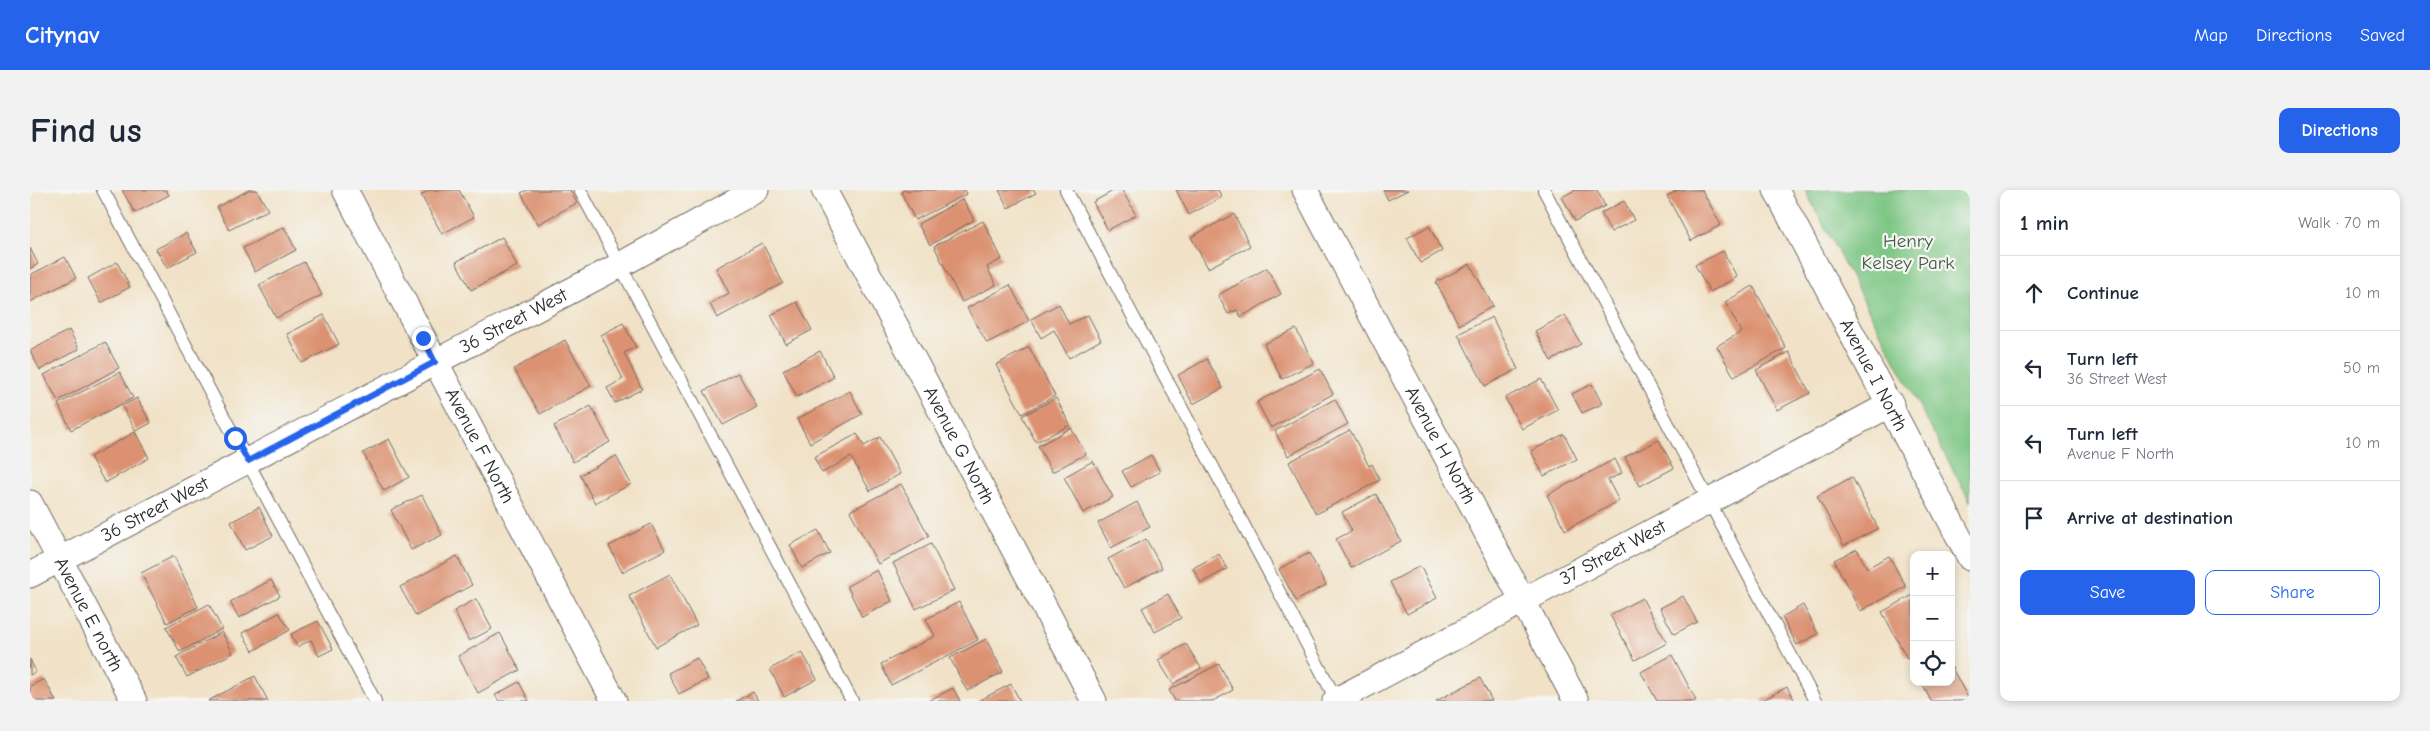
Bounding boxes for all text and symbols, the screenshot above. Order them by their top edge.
text: Citynav [25,21,100,49]
text: Map [2194,25,2228,46]
text: Directions [2256,25,2332,46]
text: Saved [2360,25,2405,46]
button: Directions [2279,108,2400,153]
text: Find us [30,110,142,151]
text: 1 min [2020,211,2069,235]
text: Walk · 70 m [2298,214,2380,232]
park label: Henry Kelsey Park [1862,230,1955,274]
icon: ahead [2020,279,2048,307]
text: Continue [2067,282,2139,304]
street label: 36 Street West [456,284,571,358]
text: 10 m [2345,284,2380,302]
street label: Avenue I North [1835,315,1912,435]
route end [412,327,435,350]
text: Turn left [2067,348,2138,370]
icon: left [2020,354,2048,382]
text: 50 m [2343,359,2380,377]
text: 36 Street West [2067,370,2167,388]
street label: Avenue G North [919,383,999,508]
street label: Avenue H North [1400,383,1481,508]
street label: Avenue F North [440,384,519,507]
text: Turn left [2067,423,2138,445]
route start [224,427,247,450]
icon: left [2020,429,2048,457]
text: 10 m [2345,434,2380,452]
text: Avenue F North [2067,445,2174,463]
street label: 36 Street West [97,472,213,547]
icon: arrive [2020,504,2048,532]
text: Arrive at destination [2067,507,2233,529]
street label: 37 Street West [1556,515,1670,590]
map controls [1910,551,1955,686]
button: + [1910,551,1955,596]
street label: Avenue E north [50,554,128,675]
button: Save [2020,570,2195,615]
button: Share [2205,570,2380,615]
button: − [1910,596,1955,641]
button: locate [1910,641,1955,686]

